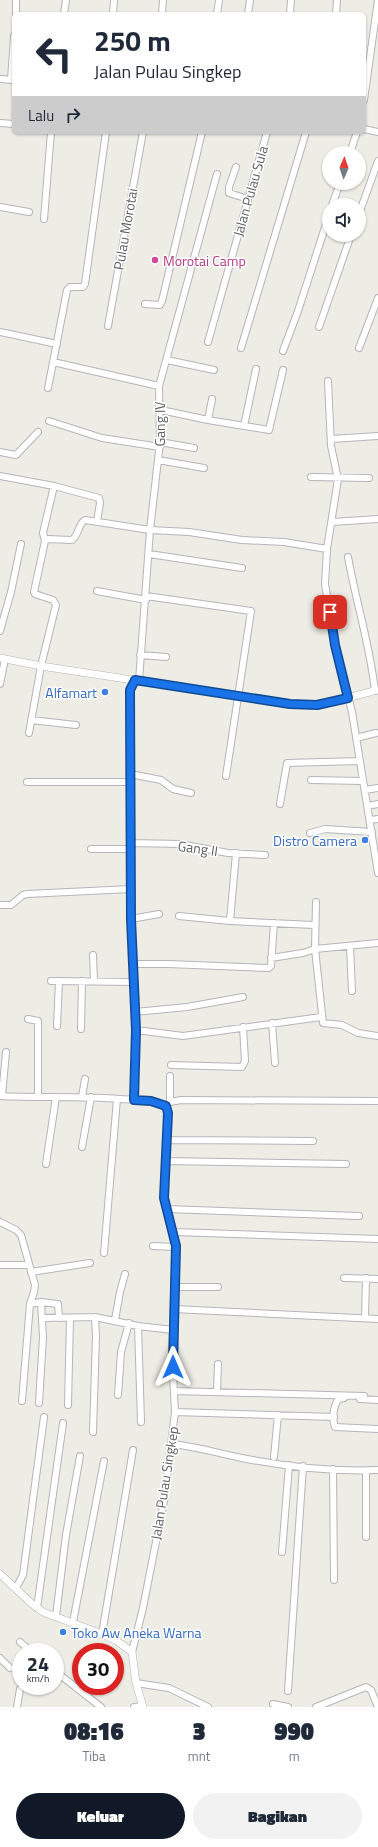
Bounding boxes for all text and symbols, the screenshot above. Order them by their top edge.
text: 250 m [94,19,171,62]
icon: left [28,28,80,80]
text: Jalan Pulau Singkep [94,58,242,85]
text: Lalu [28,104,54,127]
icon: right [62,104,84,126]
street label: Jalan Pulau Sula [227,143,273,239]
north arrow [322,146,366,190]
map controls [322,146,366,242]
street label: Pulau Morotai [107,186,143,272]
button: sound [322,198,366,242]
place label: Morotai Camp [163,250,246,271]
marker: Morotai Camp [150,255,160,265]
street label: Gang IV [149,401,170,447]
pin [313,595,347,629]
icon: arrive [319,601,341,623]
place label: Alfamart [45,682,97,703]
marker: Alfamart [100,687,110,697]
place label: Distro Camera [273,830,357,851]
street label: Gang II [177,835,219,861]
marker: Distro Camera [360,835,370,845]
position arrow [152,1346,194,1388]
street label: Jalan Pulau Singkep [145,1425,183,1541]
place label: Toko Aw Aneka Warna [71,1622,202,1643]
marker: Toko Aw Aneka Warna [58,1627,68,1637]
speed limit sign: 30 [72,1643,124,1695]
text: 24 [27,1648,49,1679]
text: km/h [27,1671,49,1686]
text: 08:16 [64,1713,124,1749]
text: 3 [192,1713,206,1749]
text: 990 [274,1713,314,1749]
text: Tiba [82,1746,105,1766]
text: mnt [188,1746,210,1766]
text: m [289,1746,300,1766]
button: Keluar [16,1793,185,1839]
button: Bagikan [193,1793,362,1839]

